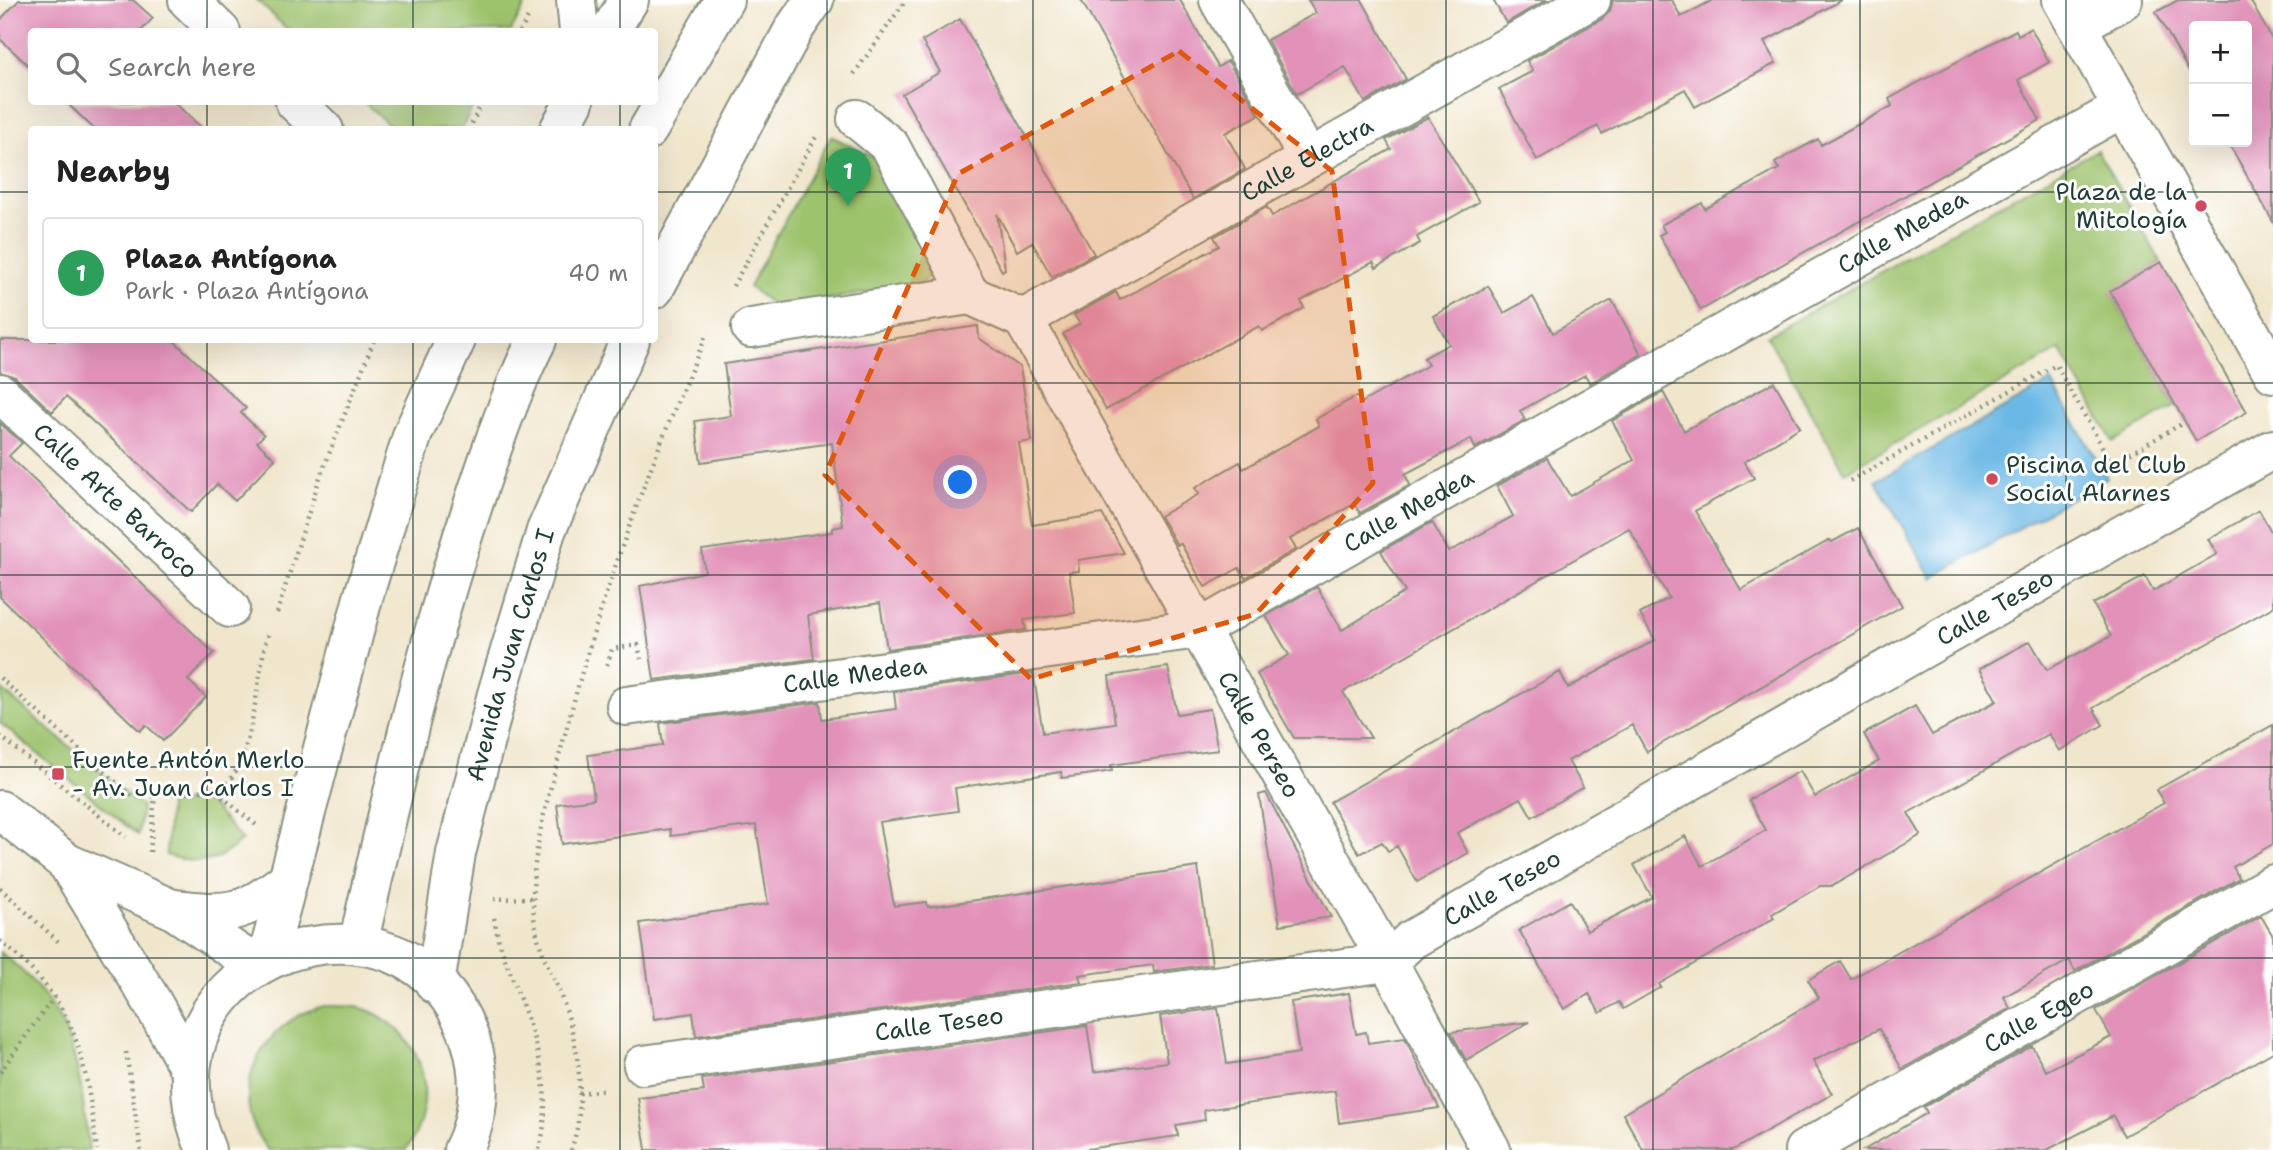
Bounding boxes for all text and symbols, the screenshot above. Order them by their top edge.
map controls [2189,21,2252,147]
button: + [2189,21,2252,84]
search box [28,28,658,105]
icon: search [52,48,90,86]
text: Search here [108,49,257,84]
button: − [2189,84,2252,147]
street label: Calle Electra [1235,109,1379,209]
pin: 1 [825,148,871,206]
text: Nearby [56,151,171,192]
place label: Plaza de la Mitología [2055,176,2187,236]
street label: Calle Medea [1832,182,1973,281]
marker: Plaza de la Mitología [2193,198,2209,214]
text: Plaza Antígona [125,241,337,276]
text: 1 [76,258,86,288]
text: 40 m [568,258,628,288]
text: Park · Plaza Antígona [125,276,369,306]
street label: Calle Arte Barroco [26,416,205,586]
place label: Piscina del Club Social Alarnes [2006,449,2186,509]
street label: Calle Medea [1338,461,1480,560]
your location [943,465,977,499]
marker: Piscina del Club Social Alarnes [1984,471,2000,487]
street label: Avenida Juan Carlos I [459,525,562,785]
street label: Calle Teseo [1931,561,2059,653]
street label: Calle Medea [781,650,929,701]
street label: Calle Perseo [1210,665,1308,804]
place label: Fuente Antón Merlo - Av. Juan Carlos I [72,744,304,804]
marker: Fuente Antón Merlo - Av. Juan Carlos I [50,766,66,782]
street label: Calle Teseo [1438,842,1567,934]
street label: Calle Egeo [1978,973,2100,1061]
street label: Calle Teseo [873,999,1006,1049]

